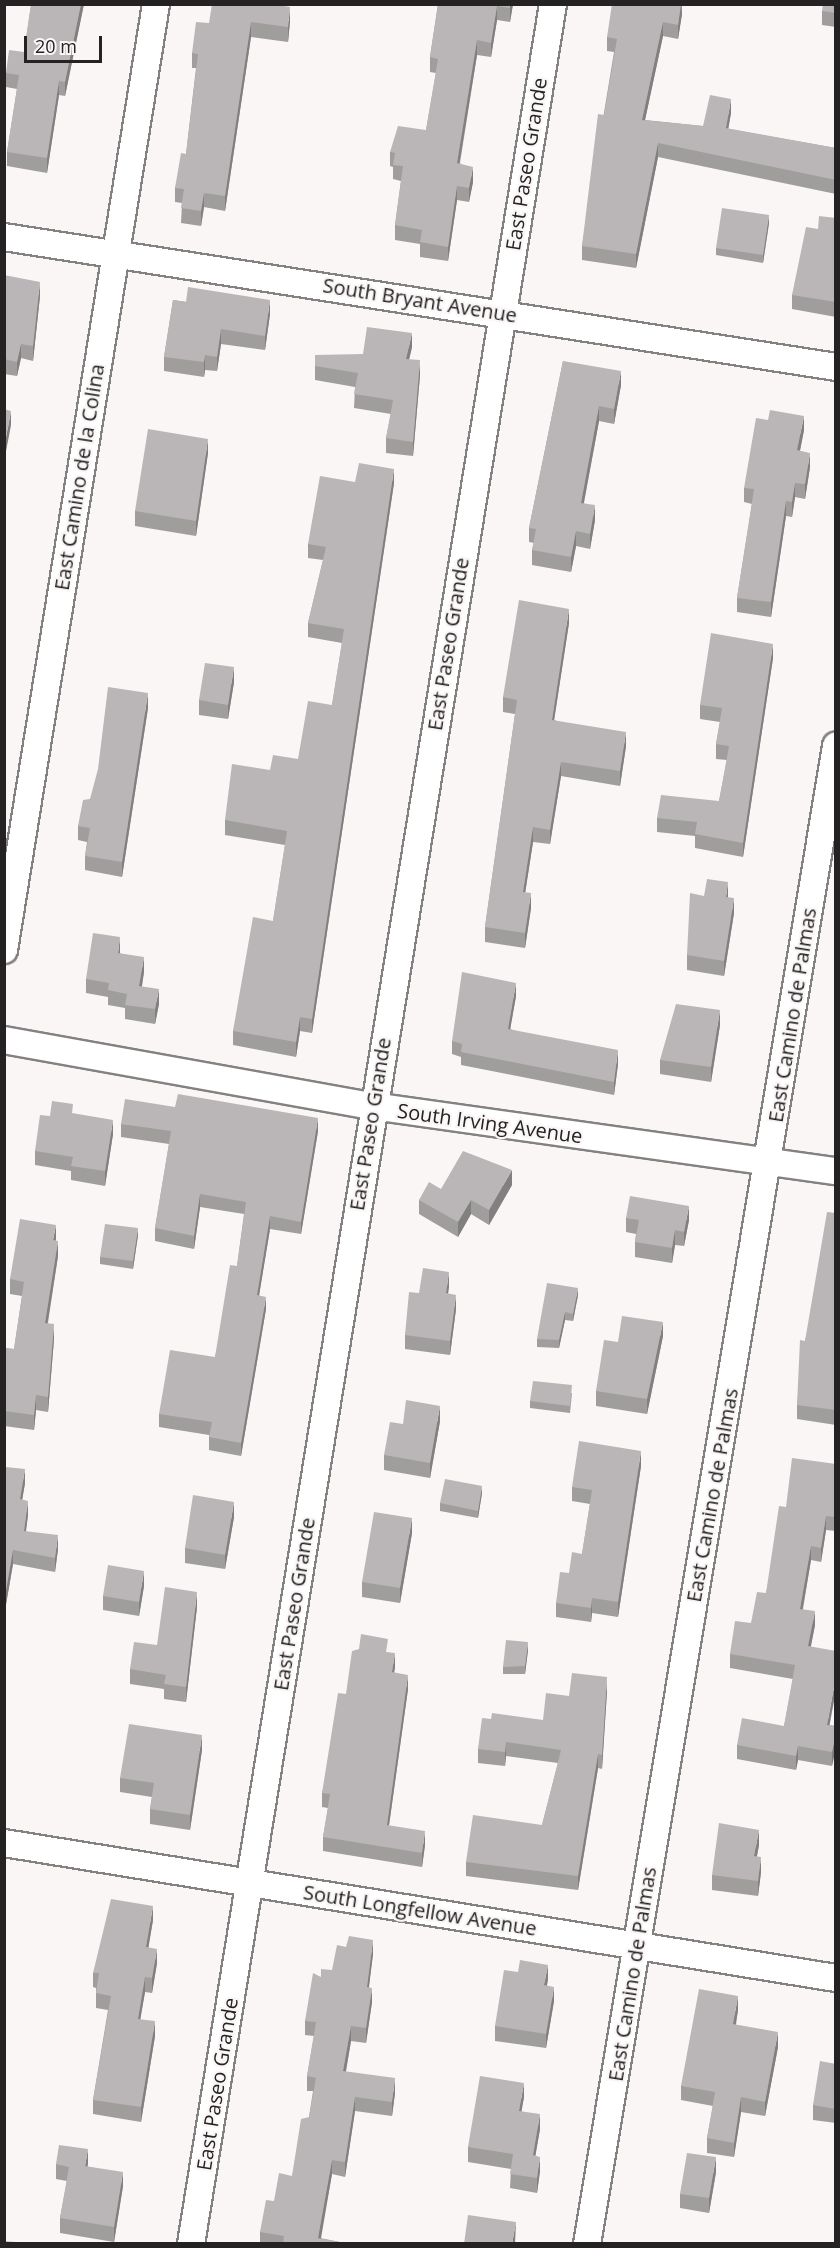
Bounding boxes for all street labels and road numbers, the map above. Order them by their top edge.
street label: East Paseo Grande [500,76,552,252]
street label: South Bryant Avenue [321,273,519,327]
street label: East Camino de la Colina [49,362,109,592]
street label: East Paseo Grande [422,556,474,732]
street label: East Camino de Palmas [763,906,821,1124]
street label: East Paseo Grande [344,1036,396,1212]
street label: South Irving Avenue [396,1098,584,1148]
street label: East Camino de Palmas [681,1386,743,1604]
street label: East Paseo Grande [268,1516,320,1692]
street label: East Camino de Palmas [603,1865,661,2083]
street label: South Longfellow Avenue [302,1880,538,1940]
street label: East Paseo Grande [191,1996,243,2172]

